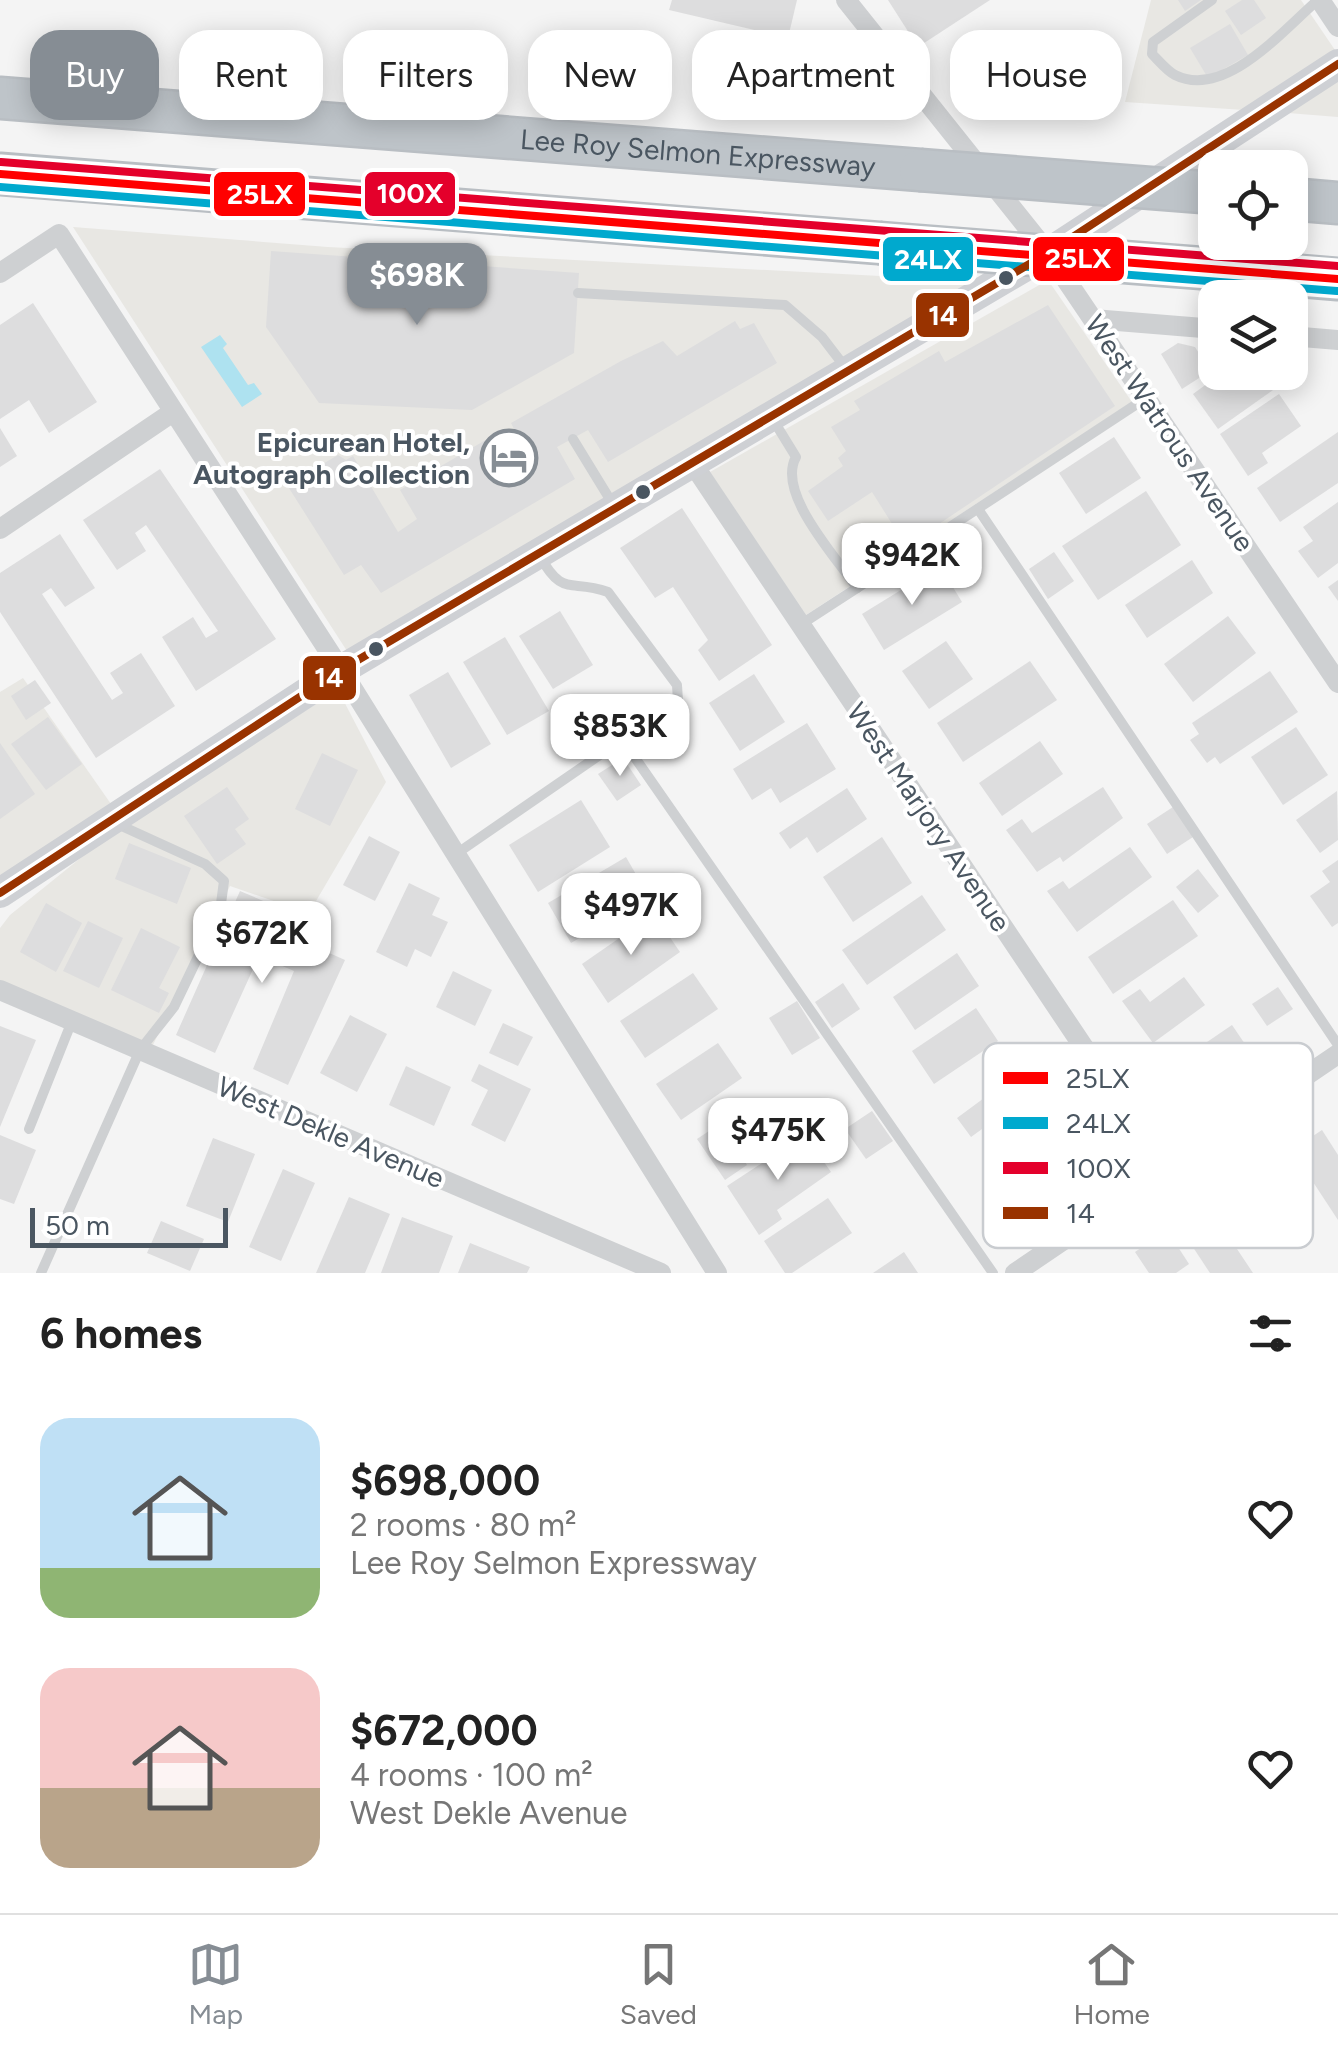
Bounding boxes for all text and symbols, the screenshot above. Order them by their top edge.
chip: Buy [30,30,159,120]
chip: Rent [179,30,323,120]
chip: Filters [343,30,508,120]
chip: New [528,30,672,120]
chip: Apartment [692,30,930,120]
chip: House [950,30,1122,120]
street label: Lee Roy Selmon Expressway [519,122,877,183]
map controls [1198,150,1308,390]
button: locate [1198,150,1308,260]
line badge: 25LX [212,170,307,218]
line badge: 100X [363,170,457,218]
text: 100X [376,176,444,210]
text: 25LX [227,177,293,211]
line badge: 24LX [881,235,975,283]
line badge: 25LX [1031,235,1126,283]
text: 25LX [1045,241,1111,275]
text: 24LX [894,242,962,276]
pin: $698K [347,243,487,328]
text: $698K [369,256,465,294]
unlabelled marker [996,268,1016,288]
button: layers [1198,280,1308,390]
line badge: 14 [914,291,971,339]
text: 14 [928,298,958,332]
street label: West Watrous Avenue [1078,308,1262,558]
place label: Epicurean Hotel, Autograph Collection [193,425,470,491]
hotel icon: Epicurean Hotel, Autograph Collection [479,428,539,488]
unlabelled marker [633,482,653,502]
pin: $942K [842,523,982,608]
text: $942K [864,536,960,574]
unlabelled marker [366,639,386,659]
line badge: 14 [301,654,358,702]
text: 14 [314,660,344,694]
pin: $853K [550,694,690,779]
street label: West Marjory Avenue [840,696,1018,938]
text: $853K [572,707,668,745]
pin: $497K [561,873,701,958]
text: $497K [583,886,679,924]
pin: $672K [192,901,332,986]
text: $672K [215,914,309,952]
legend [983,1043,1313,1248]
text: 25LX [1066,1061,1130,1095]
street label: West Dekle Avenue [213,1069,449,1195]
pin: $475K [708,1098,848,1183]
text: 24LX [1066,1106,1131,1140]
text: $475K [730,1111,826,1149]
text: 100X [1066,1151,1131,1185]
text: 14 [1066,1196,1095,1230]
scale bar [30,1203,228,1248]
text: 50 m [45,1208,110,1242]
icon: filters [1243,1306,1298,1361]
text: 6 homes [40,1308,202,1359]
text: $698,000 [350,1455,540,1506]
icon: home [120,1458,240,1578]
icon: heart [1243,1491,1298,1546]
text: 2 rooms · 80 m² [350,1506,577,1544]
text: Lee Roy Selmon Expressway [350,1544,757,1582]
text: $672,000 [350,1705,538,1756]
icon: home [120,1708,240,1828]
icon: heart [1243,1741,1298,1796]
text: 4 rooms · 100 m² [350,1756,593,1794]
text: West Dekle Avenue [350,1794,627,1832]
tab: Map [188,1937,243,2031]
tab: Saved [620,1937,697,2031]
tab: Home [1073,1937,1150,2031]

